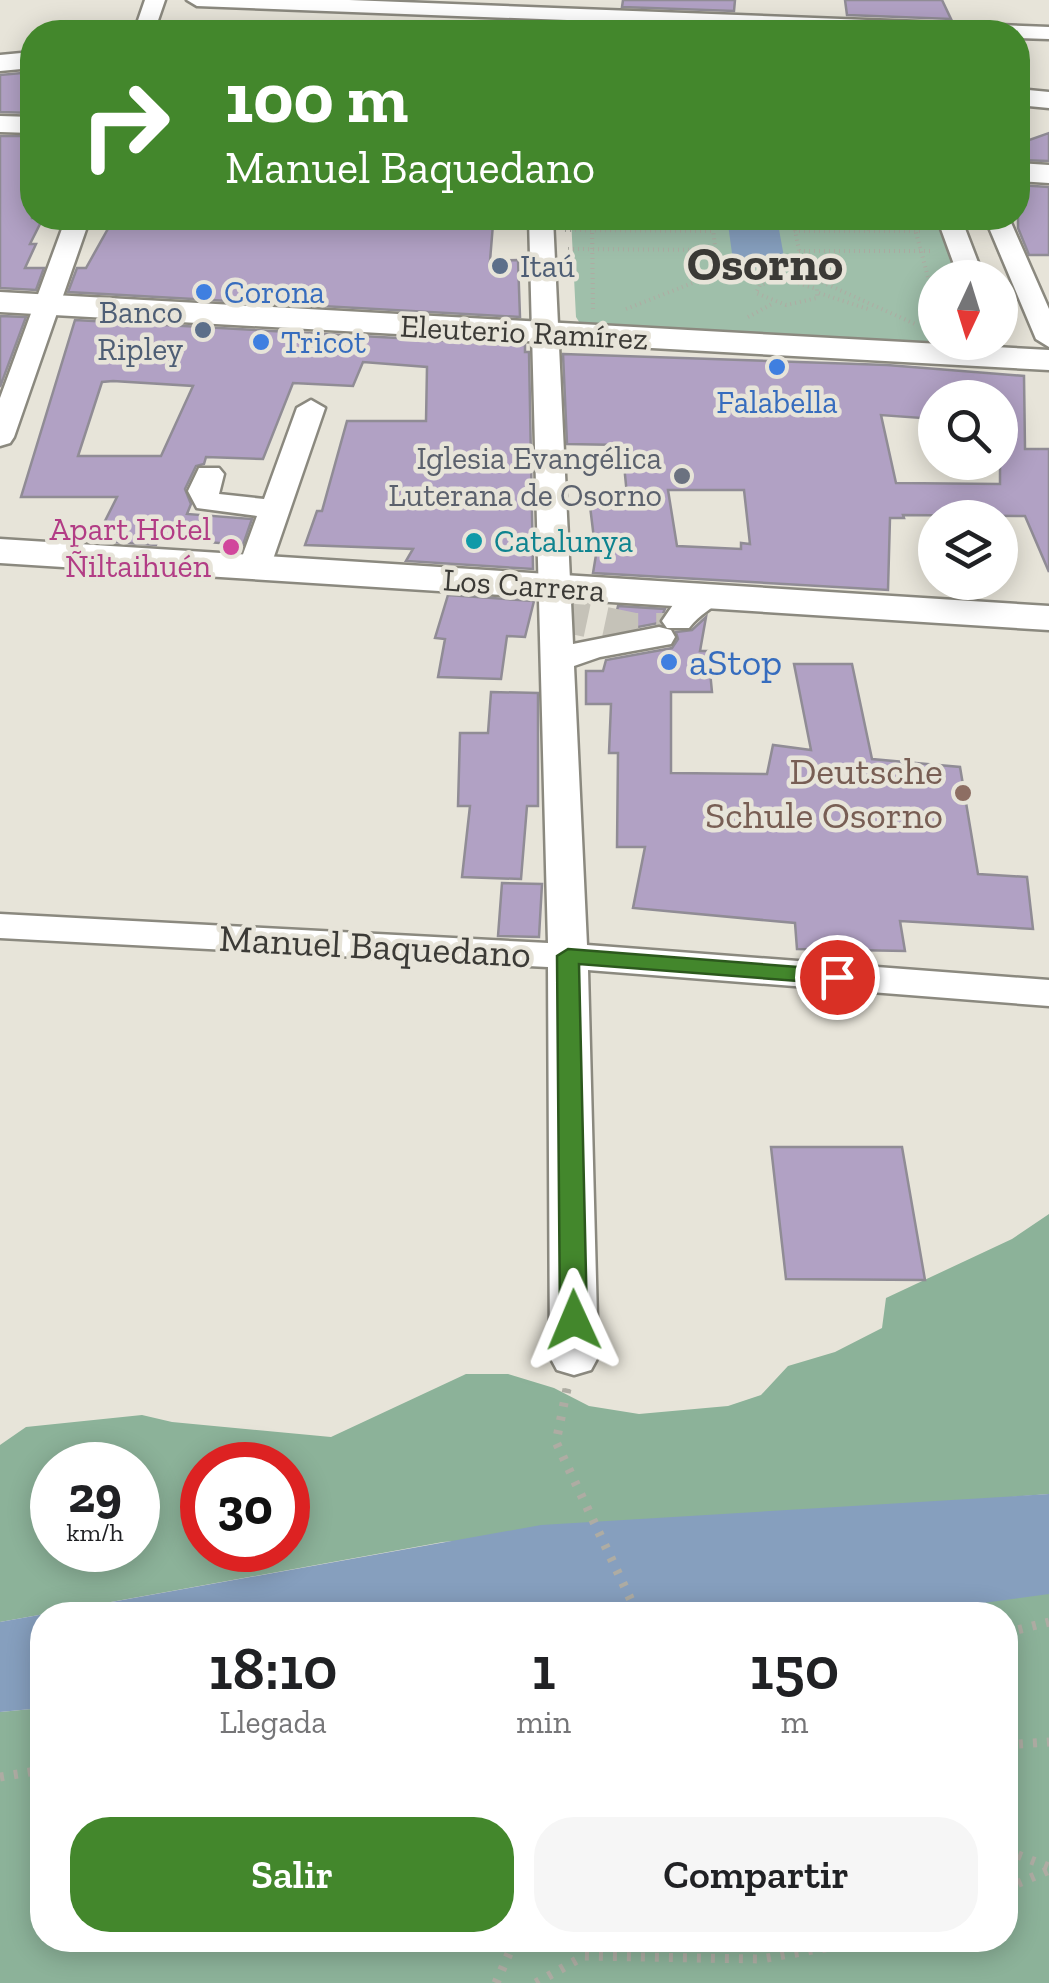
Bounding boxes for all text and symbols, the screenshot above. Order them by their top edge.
text: 100 m [225,56,408,140]
icon: right [60,60,190,190]
text: Manuel Baquedano [225,141,595,195]
district label: Osorno [687,235,843,292]
place label: Itaú [520,247,575,285]
marker: Itaú [489,255,511,277]
north arrow [918,260,1018,360]
map controls [918,260,1018,600]
place label: Corona [224,273,325,311]
marker: Corona [193,281,215,303]
place label: Banco Ripley [97,293,184,368]
street label: Eleuterio Ramírez [399,307,649,357]
marker: Banco Ripley [192,319,214,341]
place label: Tricot [281,323,366,361]
marker: Tricot [250,331,272,353]
marker: Falabella [766,356,788,378]
button: search [918,380,1018,480]
place label: Falabella [716,383,838,421]
place label: Iglesia Evangélica Luterana de Osorno [388,439,662,514]
marker: Iglesia Evangélica Luterana de Osorno [671,465,693,487]
button: layers [918,500,1018,600]
place label: Apart Hotel Ñiltaihuén [50,510,212,585]
place label: Catalunya [494,522,633,560]
marker: Catalunya [463,530,485,552]
marker: Apart Hotel Ñiltaihuén [220,536,242,558]
street label: Los Carrera [442,560,606,610]
place label: aStop [689,639,782,685]
marker: aStop [658,651,680,673]
place label: Deutsche Schule Osorno [705,748,943,838]
marker: Deutsche Schule Osorno [952,782,974,804]
street label: Manuel Baquedano [218,915,532,977]
pin [795,935,880,1020]
icon: arrive [810,950,865,1005]
position arrow [522,1268,626,1372]
speed limit sign: 30 [180,1442,310,1572]
text: 29 [68,1465,122,1525]
text: km/h [66,1517,124,1547]
text: 18:10 [209,1632,338,1704]
text: 1 [532,1632,556,1704]
text: 150 [750,1632,839,1704]
text: Llegada [220,1703,327,1741]
text: min [516,1703,571,1741]
text: m [781,1703,808,1741]
button: Salir [70,1817,514,1932]
button: Compartir [534,1817,978,1932]

